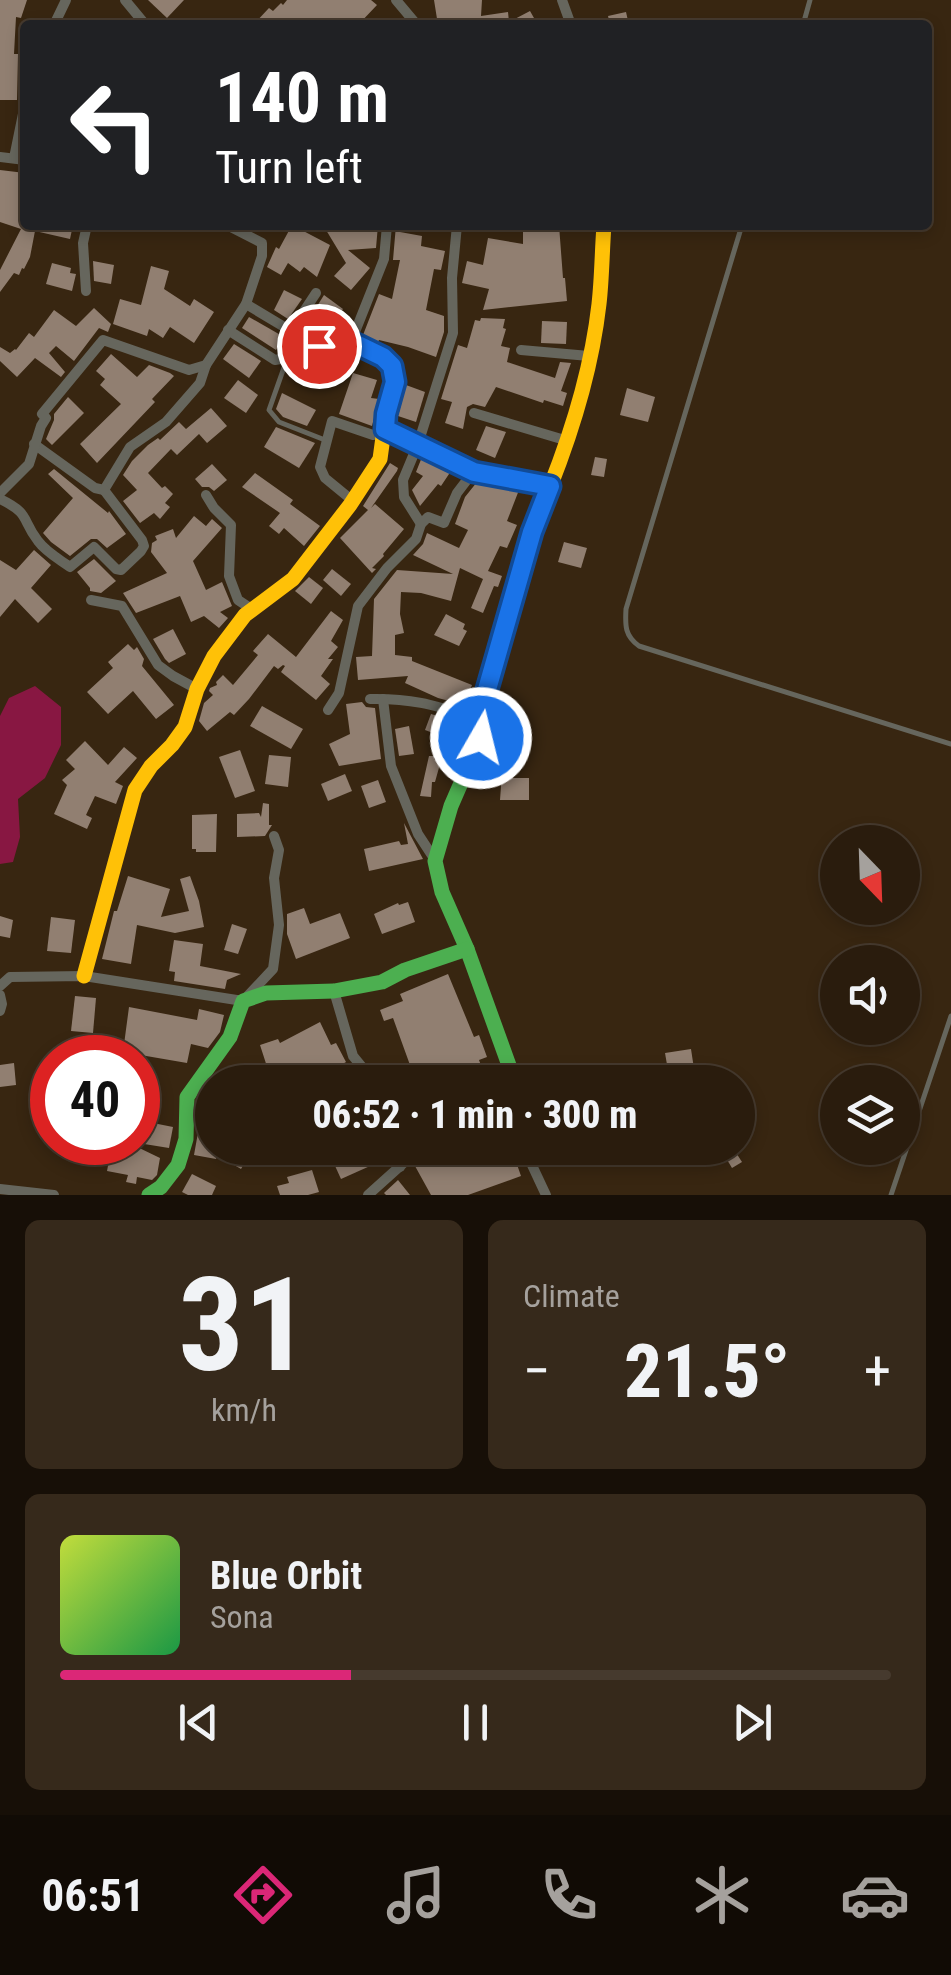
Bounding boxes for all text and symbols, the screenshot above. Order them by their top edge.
text: 140 m [215,57,389,139]
icon: left [50,60,180,190]
text: Turn left [215,141,363,194]
pin [277,304,362,389]
icon: arrive [292,319,347,374]
position arrow [429,686,533,790]
north arrow [820,825,920,925]
map controls [820,825,920,1165]
button: sound [820,945,920,1045]
speed limit sign: 40 [30,1035,160,1165]
button: layers [820,1065,920,1165]
text: 06:52 · 1 min · 300 m [313,1093,637,1137]
text: 31 [178,1249,310,1402]
text: Climate [523,1277,620,1315]
text: 21.5° [624,1327,790,1415]
text: − [523,1339,551,1403]
text: + [864,1339,891,1403]
text: km/h [211,1391,277,1429]
text: Blue Orbit [210,1554,362,1598]
text: Sona [210,1598,273,1636]
icon: previous [171,1695,226,1750]
icon: pause [448,1695,503,1750]
icon: next [725,1695,780,1750]
icon: directions [228,1860,298,1930]
icon: music [381,1860,451,1930]
icon: phone [534,1860,604,1930]
icon: climate [687,1860,757,1930]
icon: car [840,1860,910,1930]
text: 06:51 [41,1869,145,1922]

